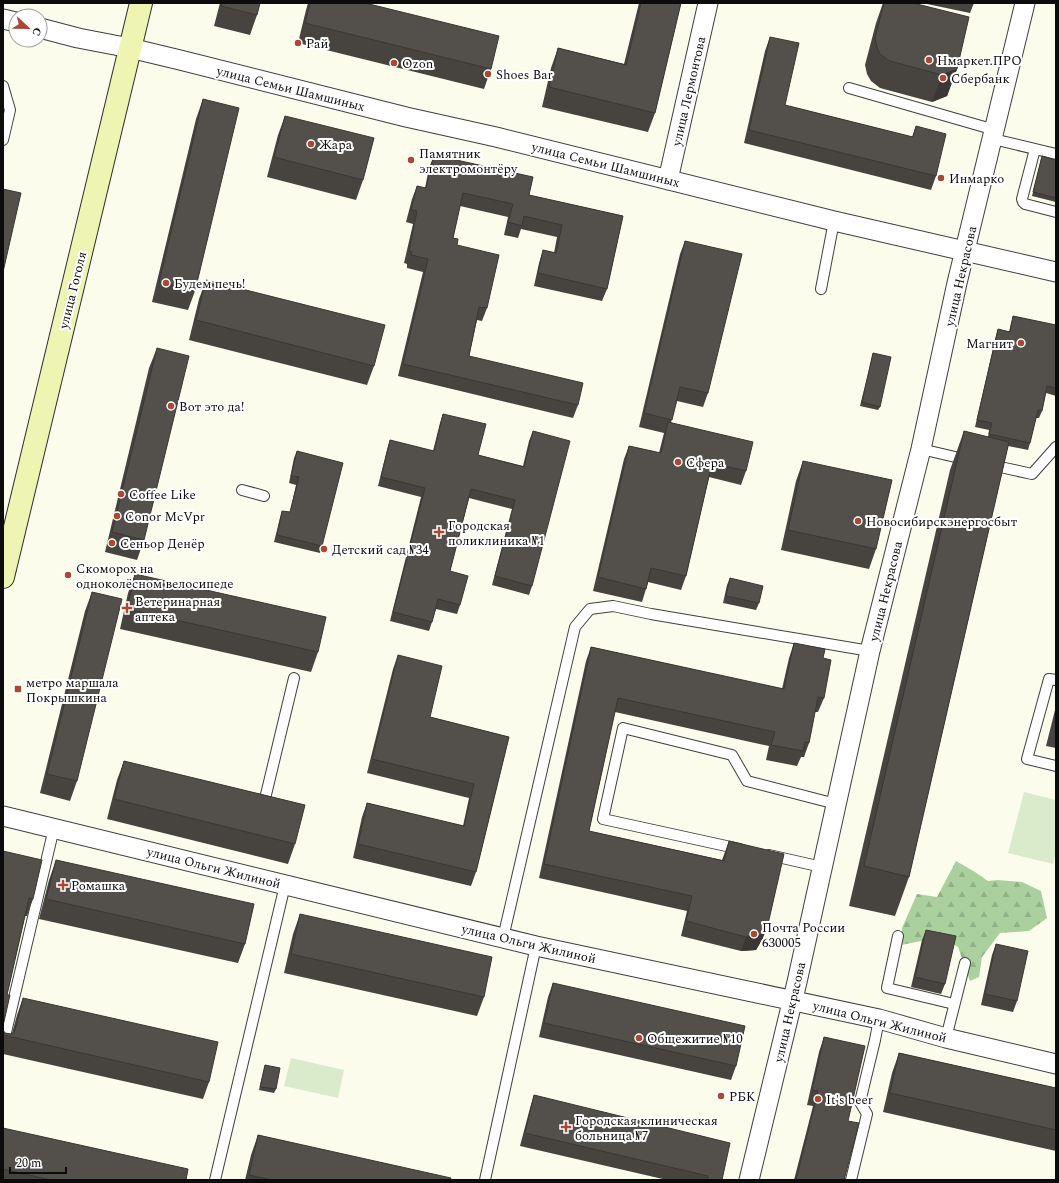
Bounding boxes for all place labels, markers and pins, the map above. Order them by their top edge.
place label: Рай [306,34,328,54]
marker: Рай [293,38,303,48]
place label: Нмаркет.ПРО [937,51,1022,71]
place label: Ozon [402,54,434,74]
marker: Нмаркет.ПРО [924,55,934,65]
marker: Ozon [389,58,399,68]
place label: Shoes Bar [496,65,553,85]
marker: Shoes Bar [483,69,493,79]
place label: Сбербанк [951,69,1010,89]
marker: Сбербанк [938,73,948,83]
place label: Жара [319,135,353,155]
marker: Жара [306,139,316,149]
place label: Памятник электромонтёру [419,144,518,179]
marker: Памятник электромонтёру [406,155,416,165]
place label: Инмарко [949,169,1004,189]
marker: Инмарко [936,173,946,183]
place label: Будем печь! [174,274,245,294]
marker: Будем печь! [161,278,171,288]
place label: Магнит [966,334,1013,354]
marker: Магнит [1016,338,1026,348]
place label: Вот это да! [179,397,244,417]
marker: Вот это да! [166,401,176,411]
place label: Сфера [686,453,725,473]
marker: Сфера [673,457,683,467]
place label: Coffee Like [129,485,196,505]
marker: Coffee Like [116,489,126,499]
place label: Conor McVpr [125,507,205,527]
marker: Conor McVpr [112,511,122,521]
place label: Новосибирскэнергосбыт [866,512,1017,532]
place label: Городская поликлиника №1 [448,516,545,551]
marker: Новосибирскэнергосбыт [853,516,863,526]
marker: Городская поликлиника №1 [433,526,445,538]
place label: Сеньор Денёр [120,534,205,554]
marker: Сеньор Денёр [107,538,117,548]
place label: Детский сад №34 [332,540,429,560]
marker: Детский сад №34 [319,544,329,554]
place label: Скоморох на одноколёсном велосипеде [76,559,233,594]
marker: Скоморох на одноколёсном велосипеде [63,570,73,580]
place label: Ветеринарная аптека [135,592,220,627]
marker: Ветеринарная аптека [122,603,132,613]
place label: метро маршала Покрышкина [26,673,119,708]
marker: метро маршала Покрышкина [13,684,23,694]
place label: Ромашка [71,876,126,896]
marker: Ромашка [58,880,68,890]
place label: Почта России 630005 [762,918,845,953]
marker: Почта России 630005 [749,929,759,939]
place label: Общежитие №10 [647,1029,743,1049]
marker: Общежитие №10 [634,1033,644,1043]
place label: РБК [729,1087,756,1107]
place label: It's beer [826,1090,873,1110]
marker: РБК [716,1091,726,1101]
marker: It's beer [813,1094,823,1104]
place label: Городская клиническая больница №7 [575,1111,718,1146]
marker: Городская клиническая больница №7 [560,1121,572,1133]

